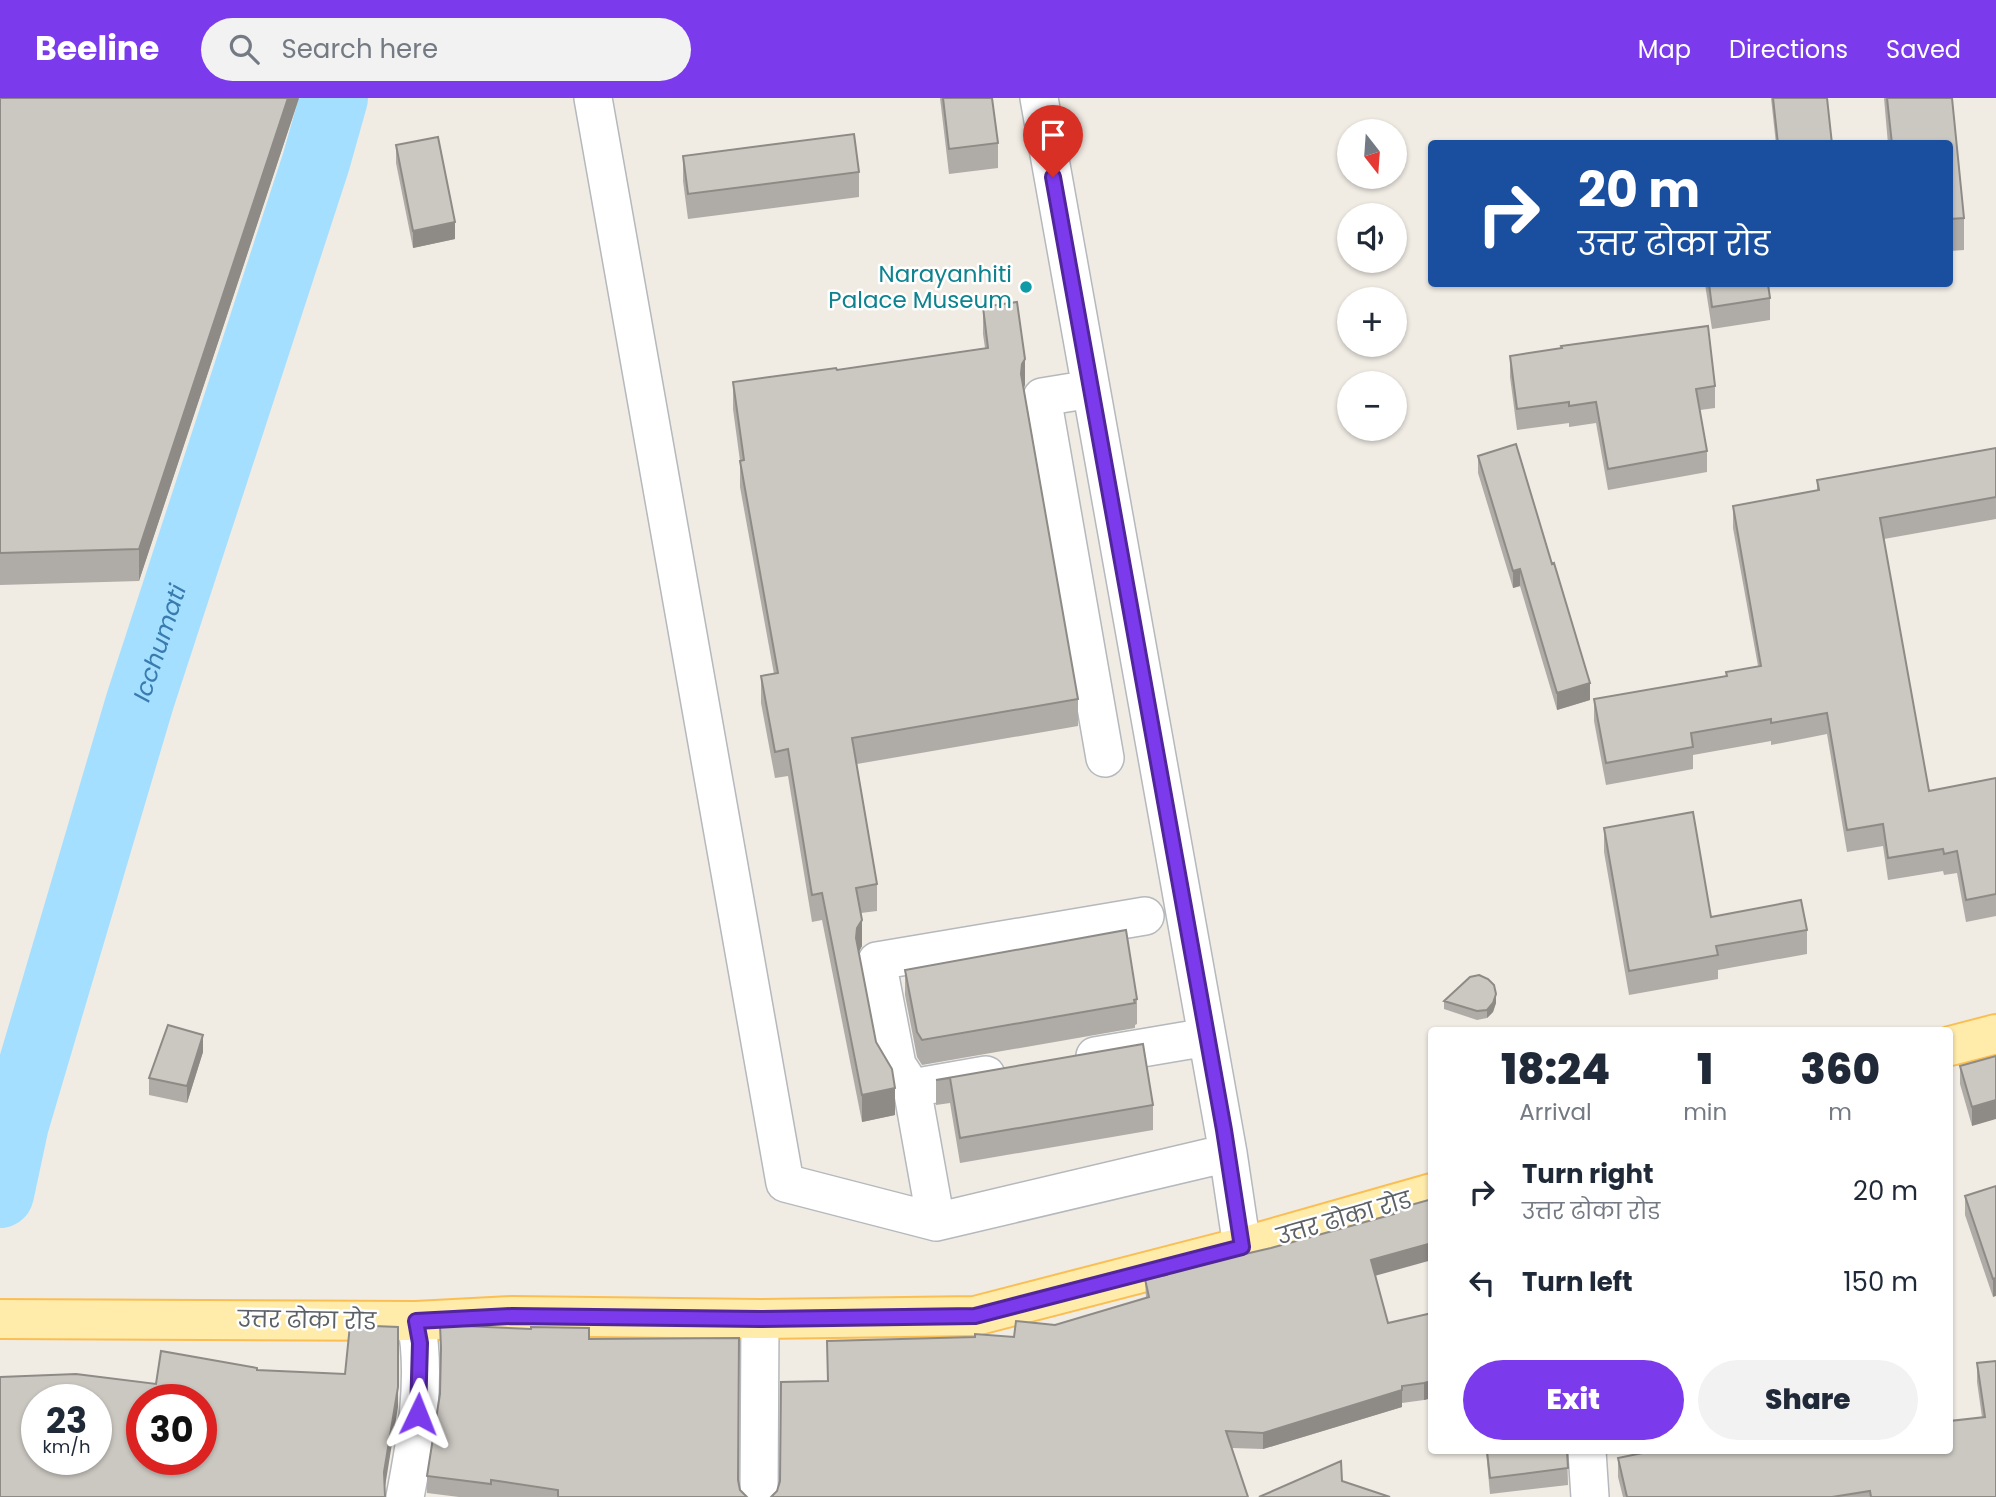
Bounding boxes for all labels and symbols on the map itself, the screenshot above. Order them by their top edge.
pin [1023,105,1083,177]
north arrow [1337,119,1407,189]
place label: Narayanhiti Palace Museum [828,258,1012,316]
marker: Narayanhiti Palace Museum [1018,279,1034,295]
water label: Icchumati [125,579,194,706]
street label: उत्तर ढोका रोड [1272,1183,1416,1253]
street label: उत्तर ढोका रोड [237,1303,377,1337]
position arrow [381,1377,455,1451]
speed limit sign: 30 [126,1384,217,1475]

